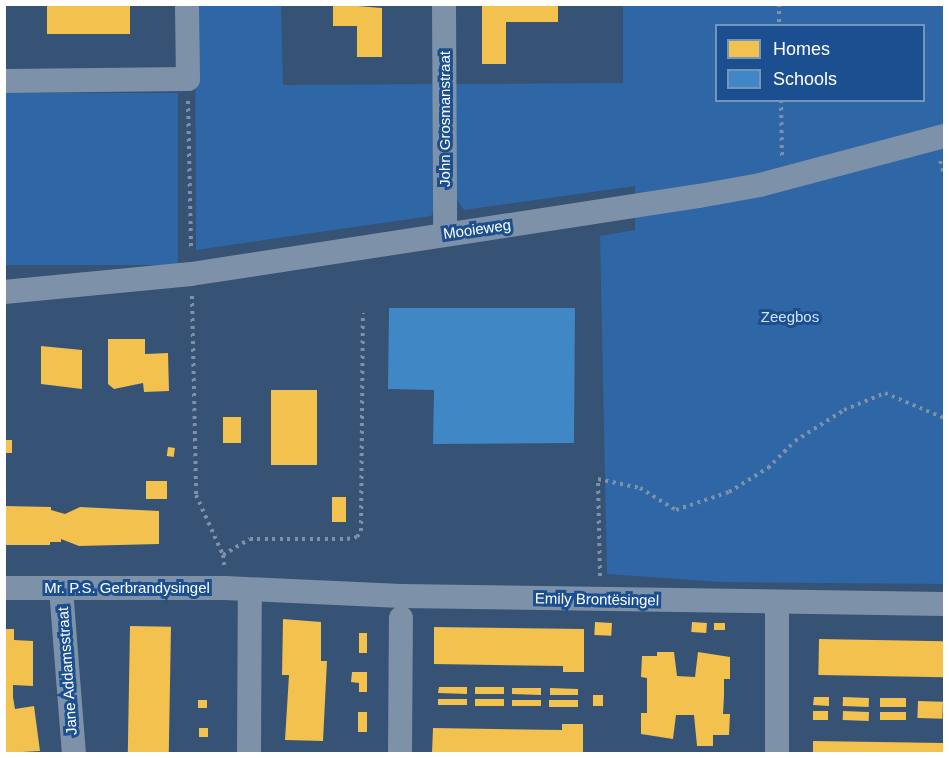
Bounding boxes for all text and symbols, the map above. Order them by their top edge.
legend [715,24,925,102]
text: Homes [773,39,830,59]
street label: John Grosmanstraat [436,51,454,187]
text: Schools [773,69,837,89]
street label: Mooieweg [442,215,512,243]
park label: Zeegbos [761,308,819,326]
street label: Mr. P.S. Gerbrandysingel [44,579,210,597]
street label: Emily Brontësingel [535,589,659,609]
street label: Jane Addamsstraat [54,606,80,736]

